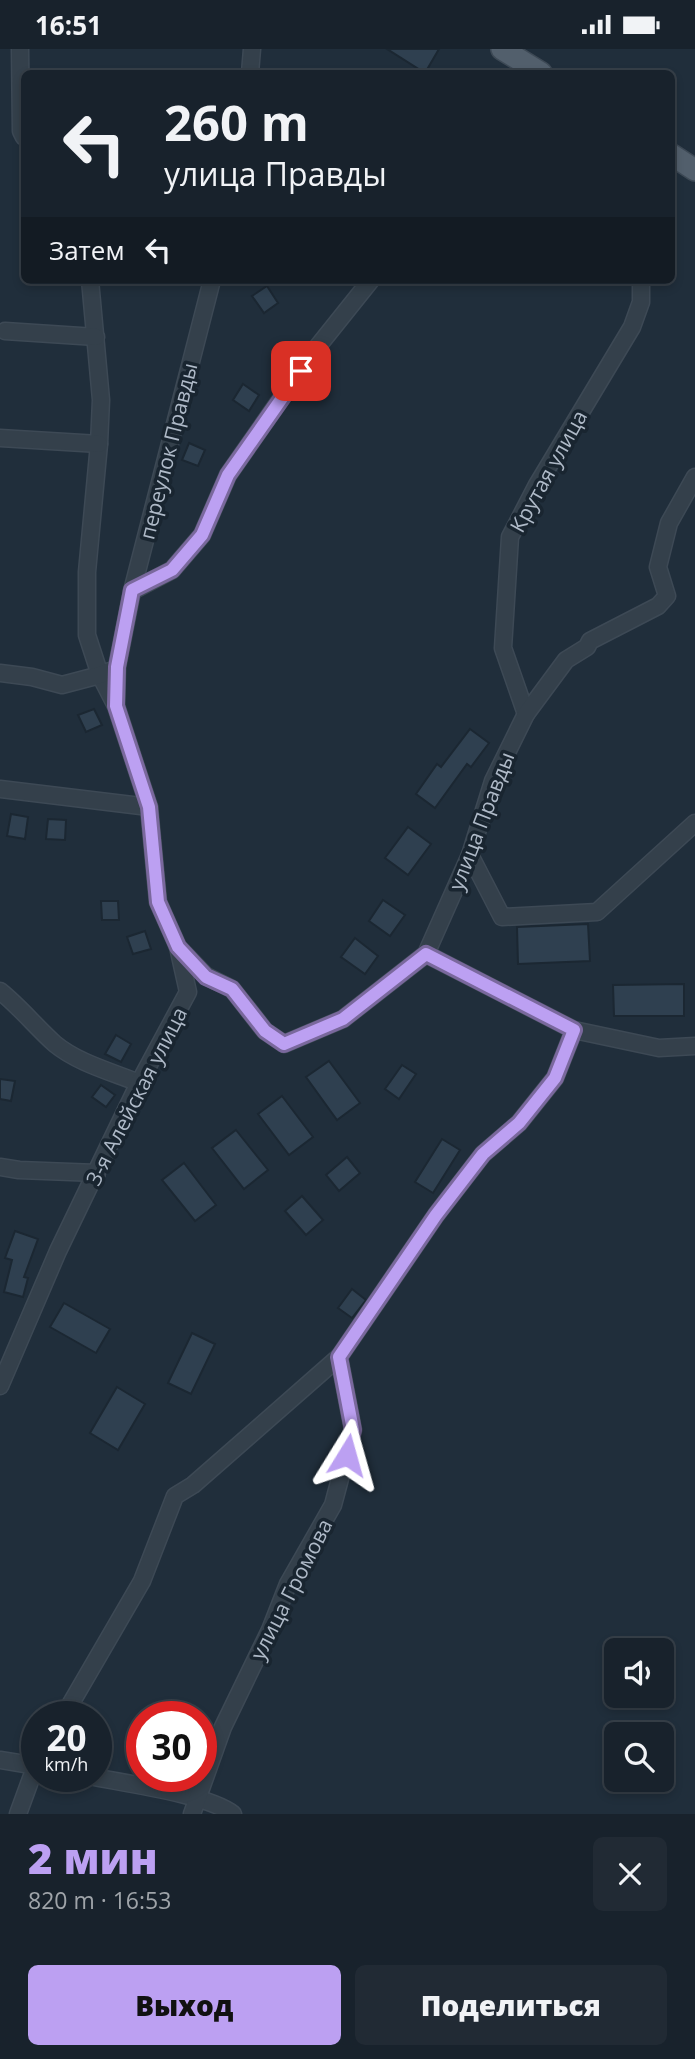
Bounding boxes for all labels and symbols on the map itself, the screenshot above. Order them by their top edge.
pin [271,341,331,401]
street label: переулок Правды [133,360,203,542]
street label: Крутая улица [503,405,593,537]
street label: улица Правды [442,748,520,894]
street label: 3-я Алейская улица [79,1002,193,1190]
position arrow [310,1418,384,1492]
street label: улица Громова [243,1514,339,1664]
speed limit sign: 30 [126,1701,217,1792]

